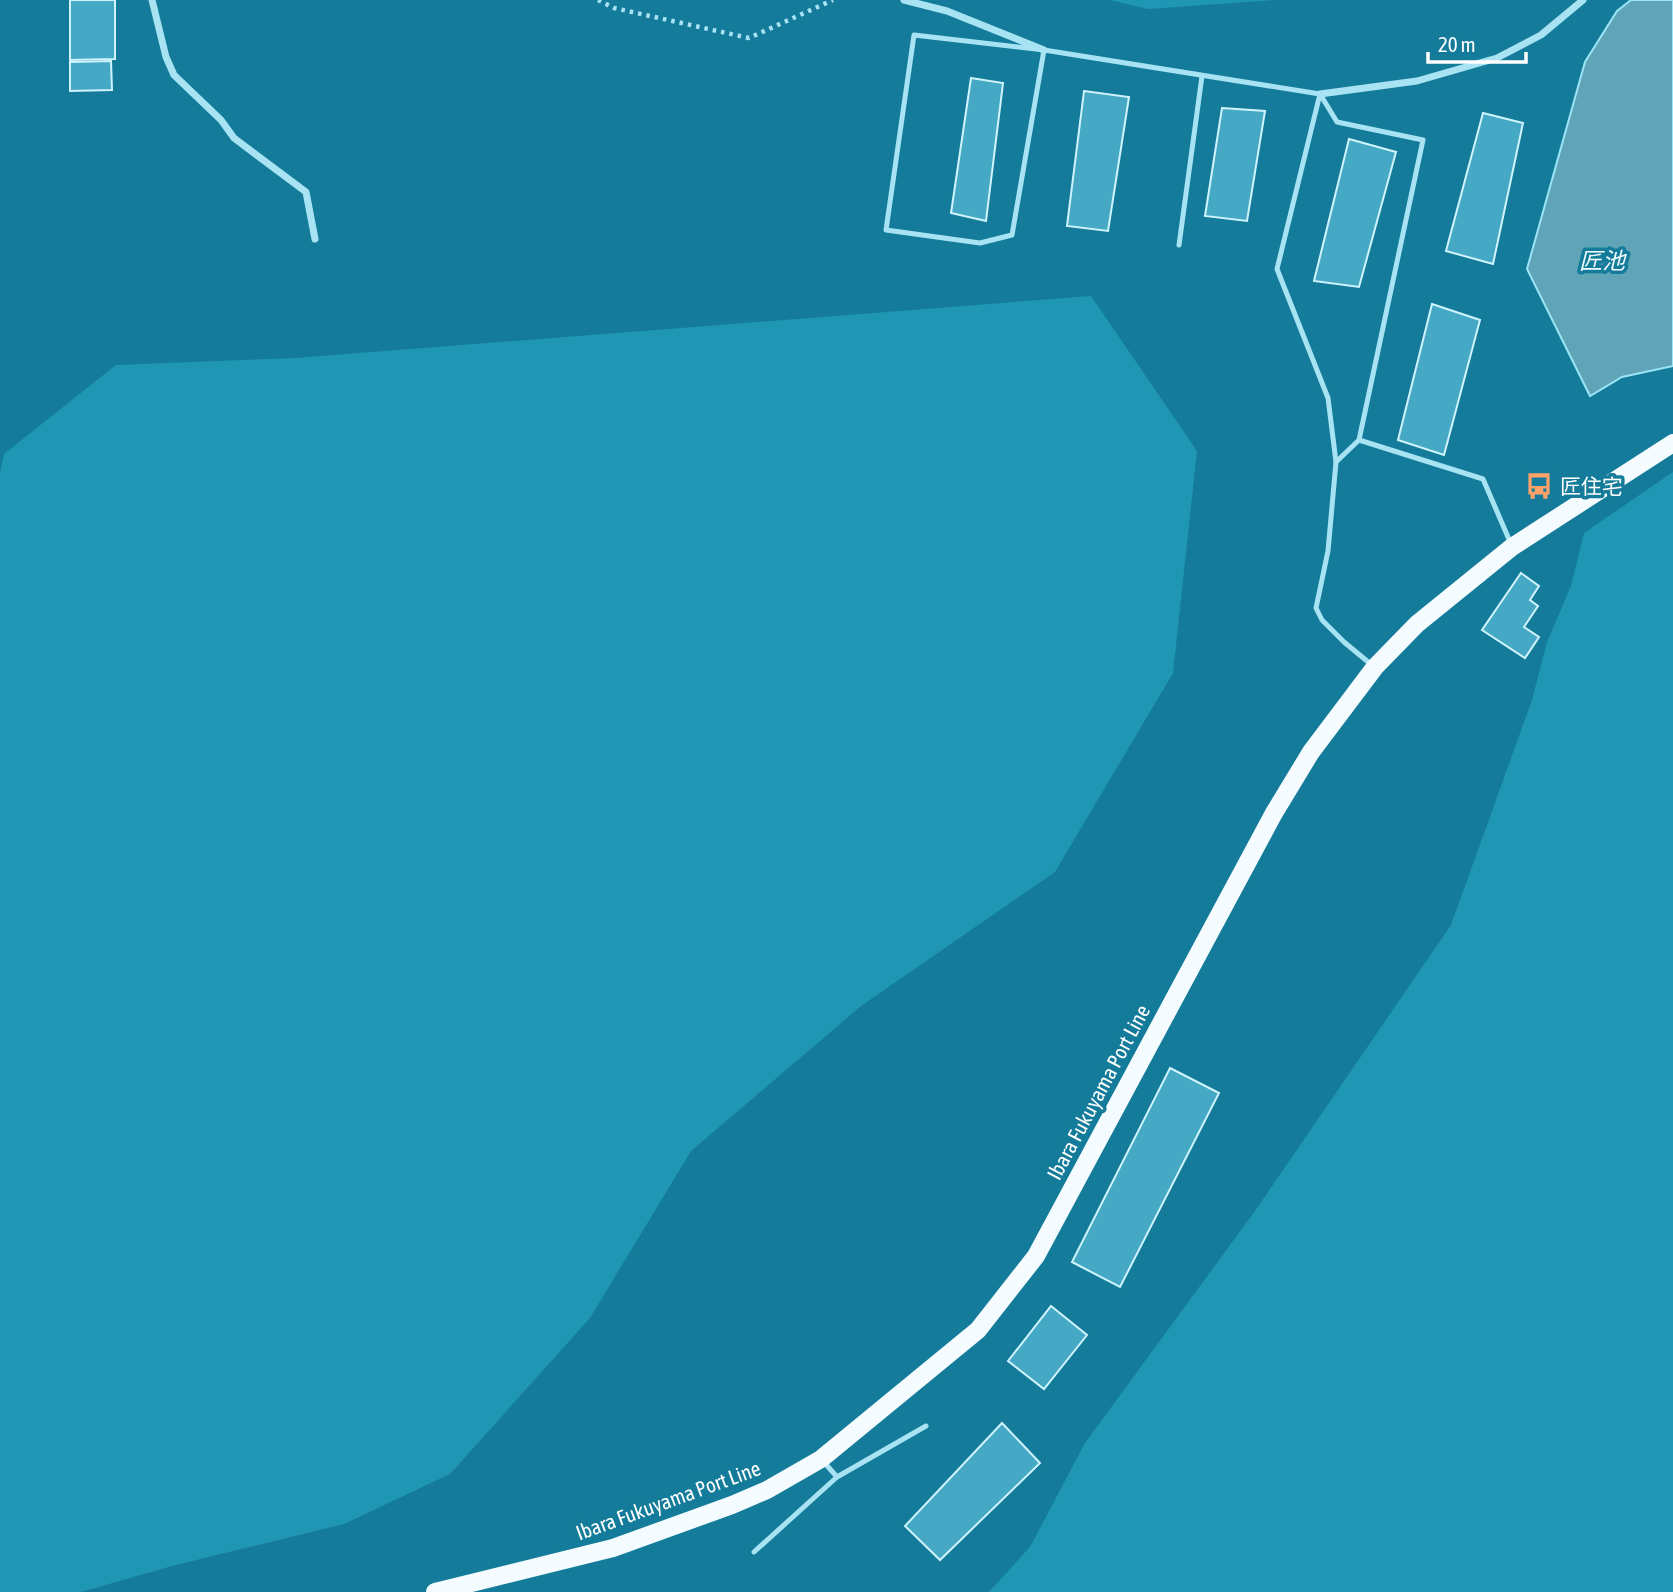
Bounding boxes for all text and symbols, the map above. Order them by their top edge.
scale bar [1428,21,1526,65]
text: 20 m [1438,32,1476,56]
water label: 匠池 [1579,248,1627,274]
bus stop icon: 匠住宅 [1524,471,1554,501]
place label: 匠住宅 [1560,474,1623,498]
street label: Ibara Fukuyama Port Line [1042,1000,1154,1184]
street label: Ibara Fukuyama Port Line [572,1455,764,1545]

